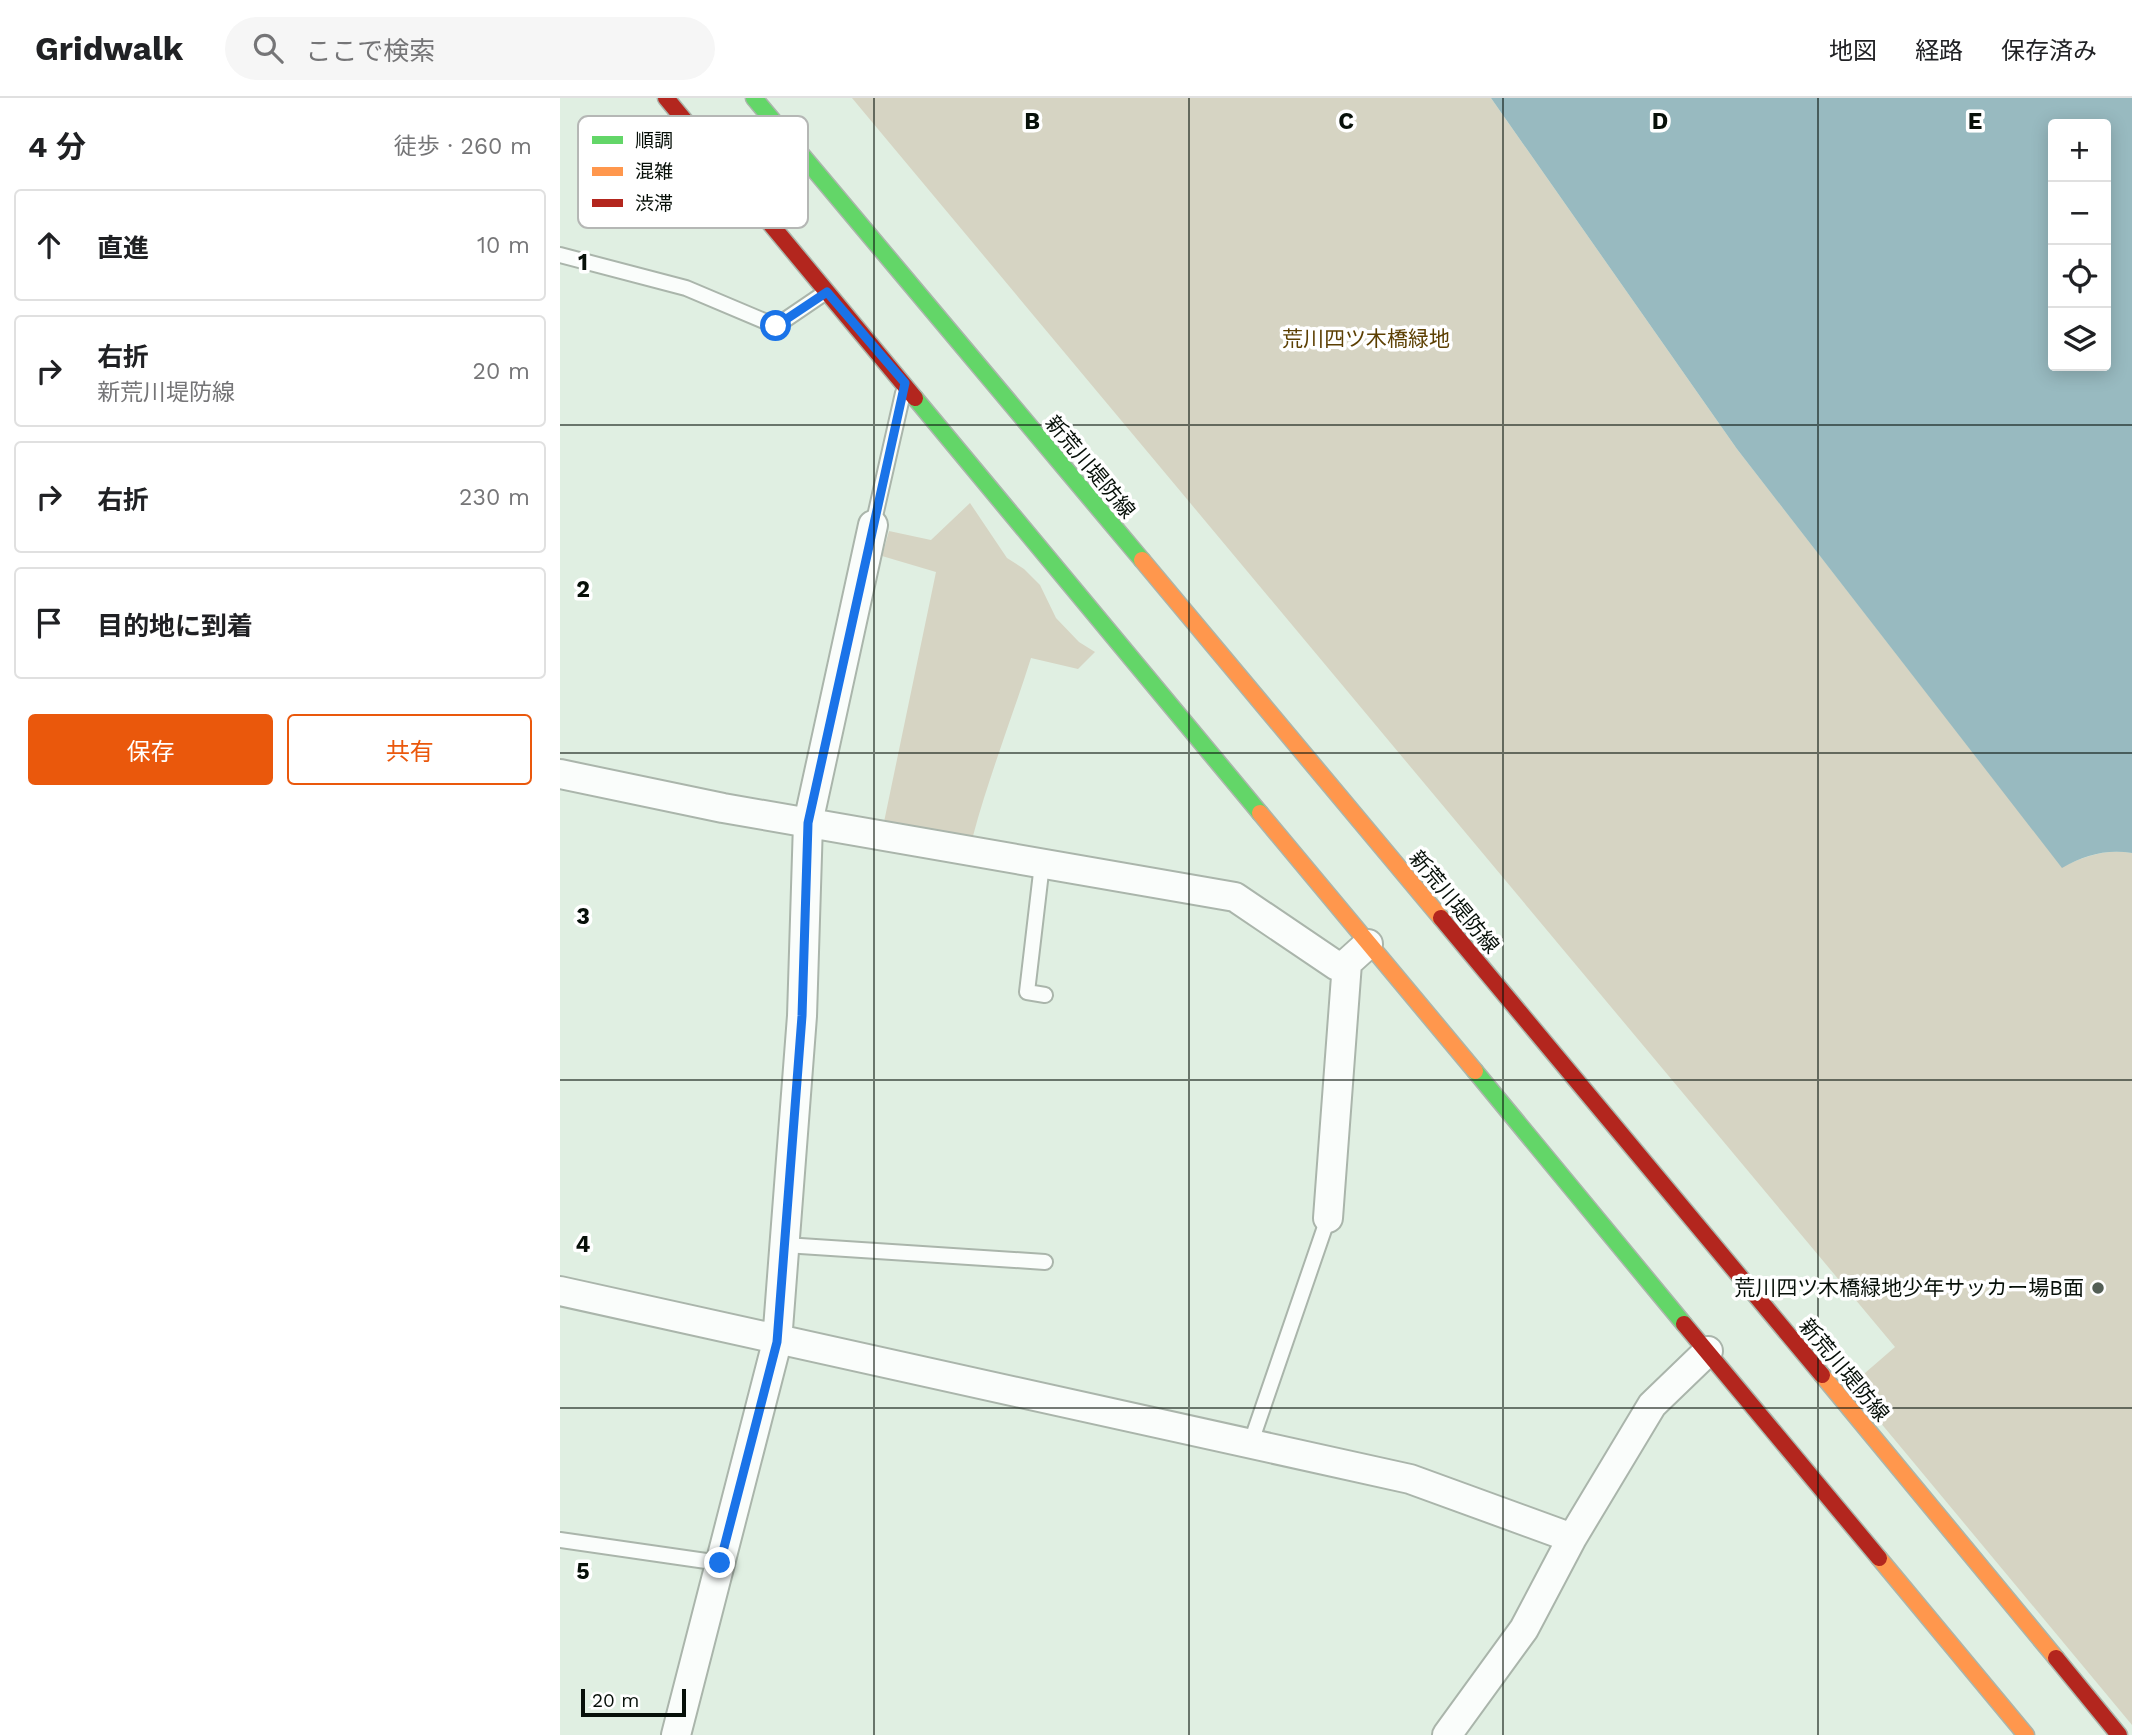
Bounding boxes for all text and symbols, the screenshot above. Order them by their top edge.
search box [225,17,715,80]
text: Gridwalk [35,29,183,68]
icon: search [249,29,287,67]
text: ここで検索 [305,36,435,66]
text: 地図 [1829,37,1877,65]
text: 経路 [1915,37,1963,65]
text: 保存済み [2001,37,2097,65]
text: B [1024,108,1040,135]
text: C [1338,108,1354,135]
text: D [1652,108,1668,135]
text: E [1968,108,1982,135]
legend [578,116,808,228]
map controls [2048,119,2111,371]
button: + [2048,119,2111,182]
text: 4 分 [28,129,86,164]
text: 順調 [635,129,673,152]
text: 徒歩 · 260 m [394,133,532,160]
text: 混雑 [635,160,673,183]
button: − [2048,182,2111,245]
text: 渋滞 [635,192,673,215]
icon: ahead [30,226,68,264]
text: 10 m [477,232,530,259]
text: 直進 [97,233,149,263]
button: locate [2048,245,2111,308]
text: 1 [578,249,588,276]
button: layers [2048,308,2111,371]
route start [760,310,791,341]
park label: 荒川四ツ木橋緑地 [1282,326,1450,351]
text: 右折 [97,342,149,372]
icon: right [30,352,68,390]
text: 20 m [473,358,530,385]
text: 新荒川堤防線 [97,379,235,406]
street label: 新荒川堤防線 [1040,410,1140,523]
icon: right [30,478,68,516]
text: 230 m [459,484,530,511]
text: 右折 [97,485,149,515]
text: 2 [576,576,590,603]
icon: arrive [30,604,68,642]
text: 目的地に到着 [97,611,253,641]
button: 保存 [28,714,273,785]
button: 共有 [287,714,532,785]
street label: 新荒川堤防線 [1404,845,1504,958]
text: 3 [576,903,590,930]
text: 4 [576,1231,591,1258]
place label: 荒川四ツ木橋緑地少年サッカー場B面 [1734,1275,2084,1300]
marker: 荒川四ツ木橋緑地少年サッカー場B面 [2090,1280,2106,1296]
street label: 新荒川堤防線 [1794,1313,1894,1426]
route end [704,1547,735,1578]
text: 5 [576,1558,590,1585]
scale bar [581,1686,686,1718]
text: 20 m [592,1689,639,1712]

